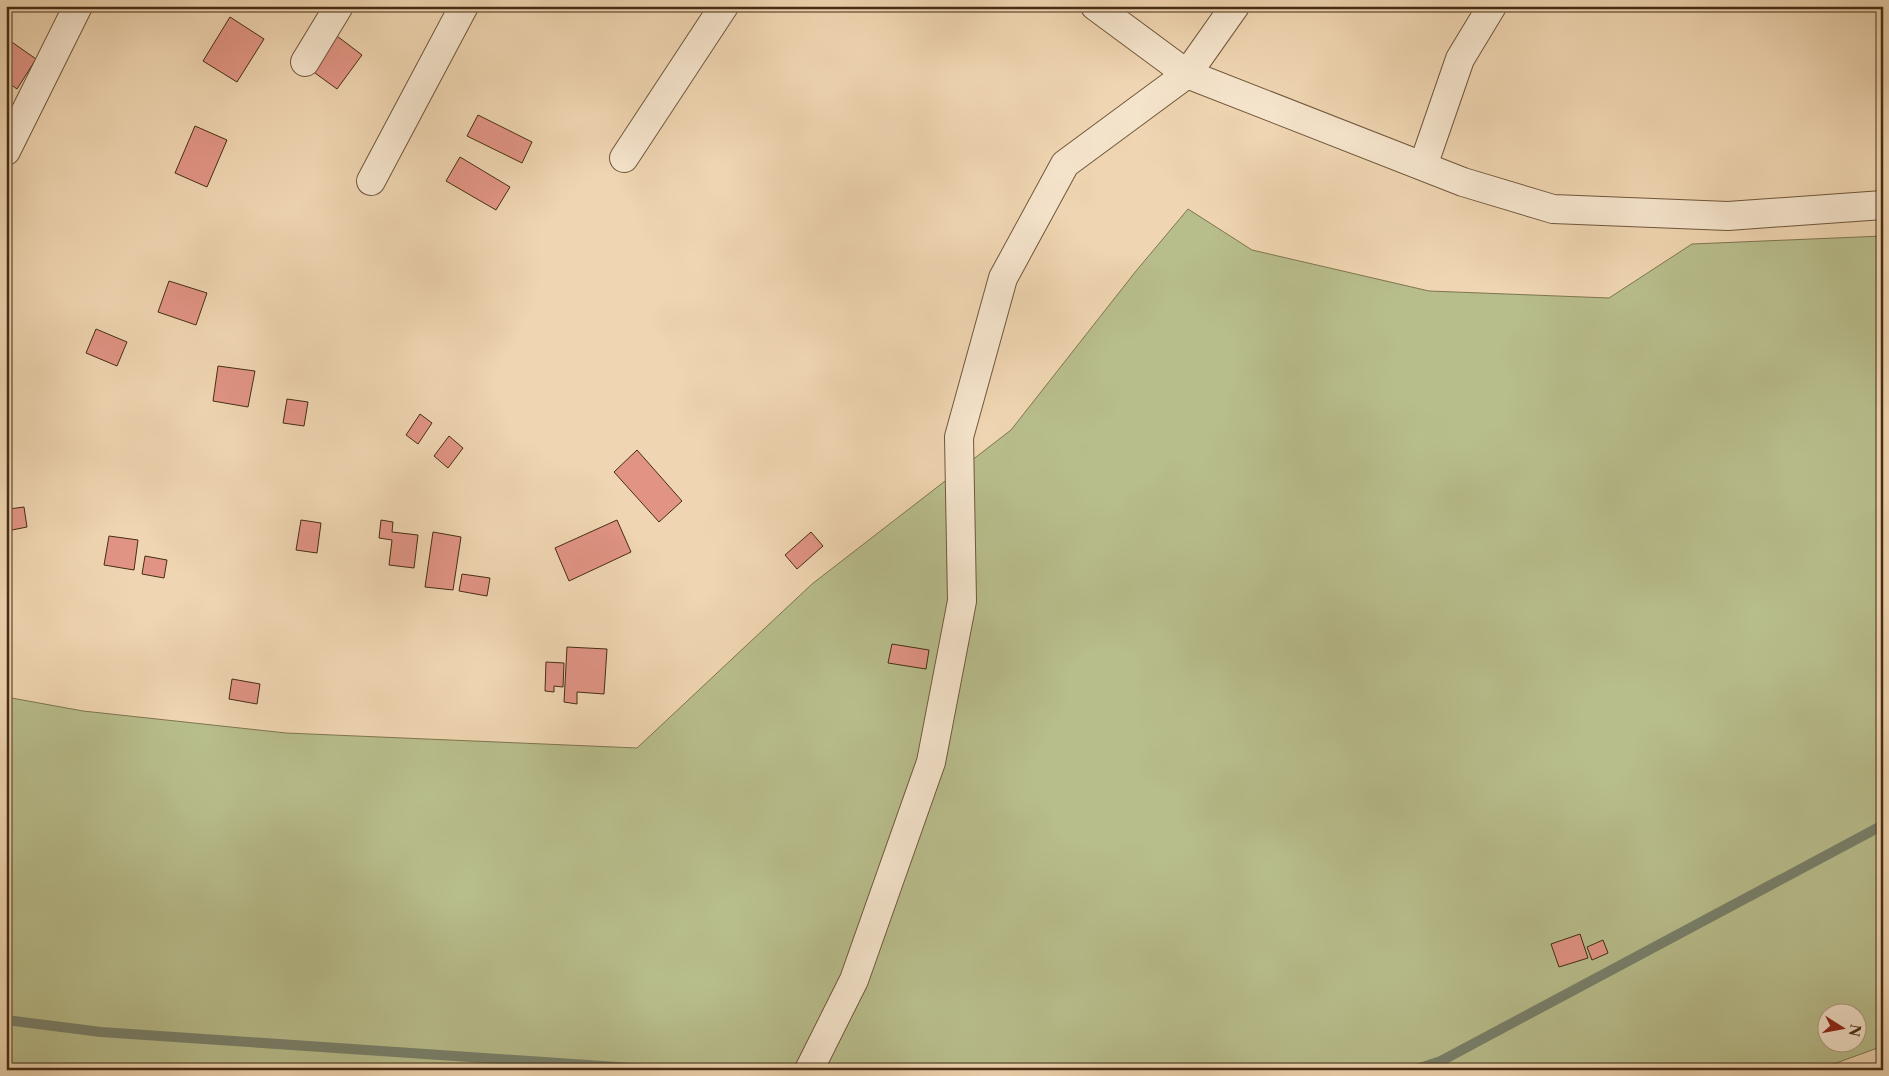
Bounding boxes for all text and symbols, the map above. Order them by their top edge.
north arrow [1816,1004,1866,1054]
text: N [1845,1023,1865,1038]

